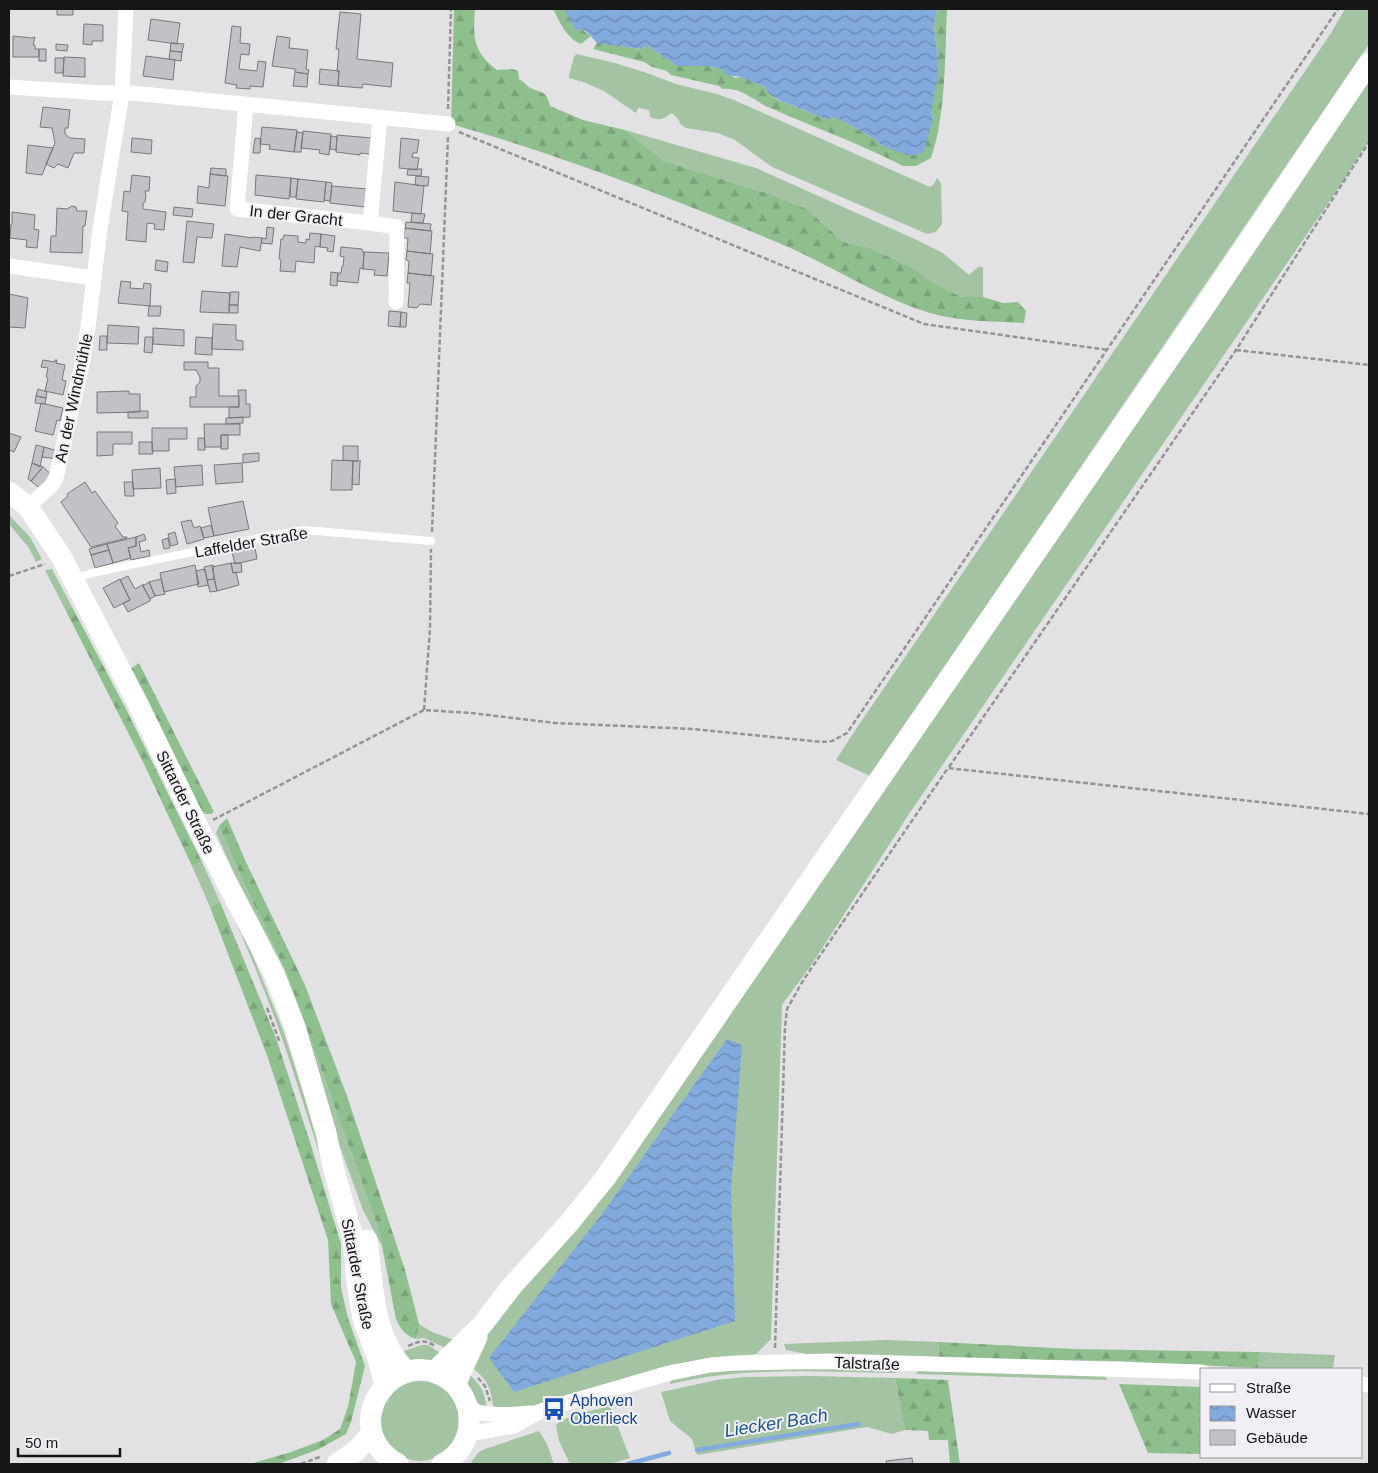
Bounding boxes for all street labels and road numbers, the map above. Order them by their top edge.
street label: In der Gracht [249,202,344,229]
street label: An der Windmühle [51,332,96,464]
street label: Laffelder Straße [193,524,309,561]
street label: Sittarder Straße [153,748,218,857]
street label: Sittarder Straße [338,1217,377,1331]
street label: Talstraße [834,1354,900,1373]

